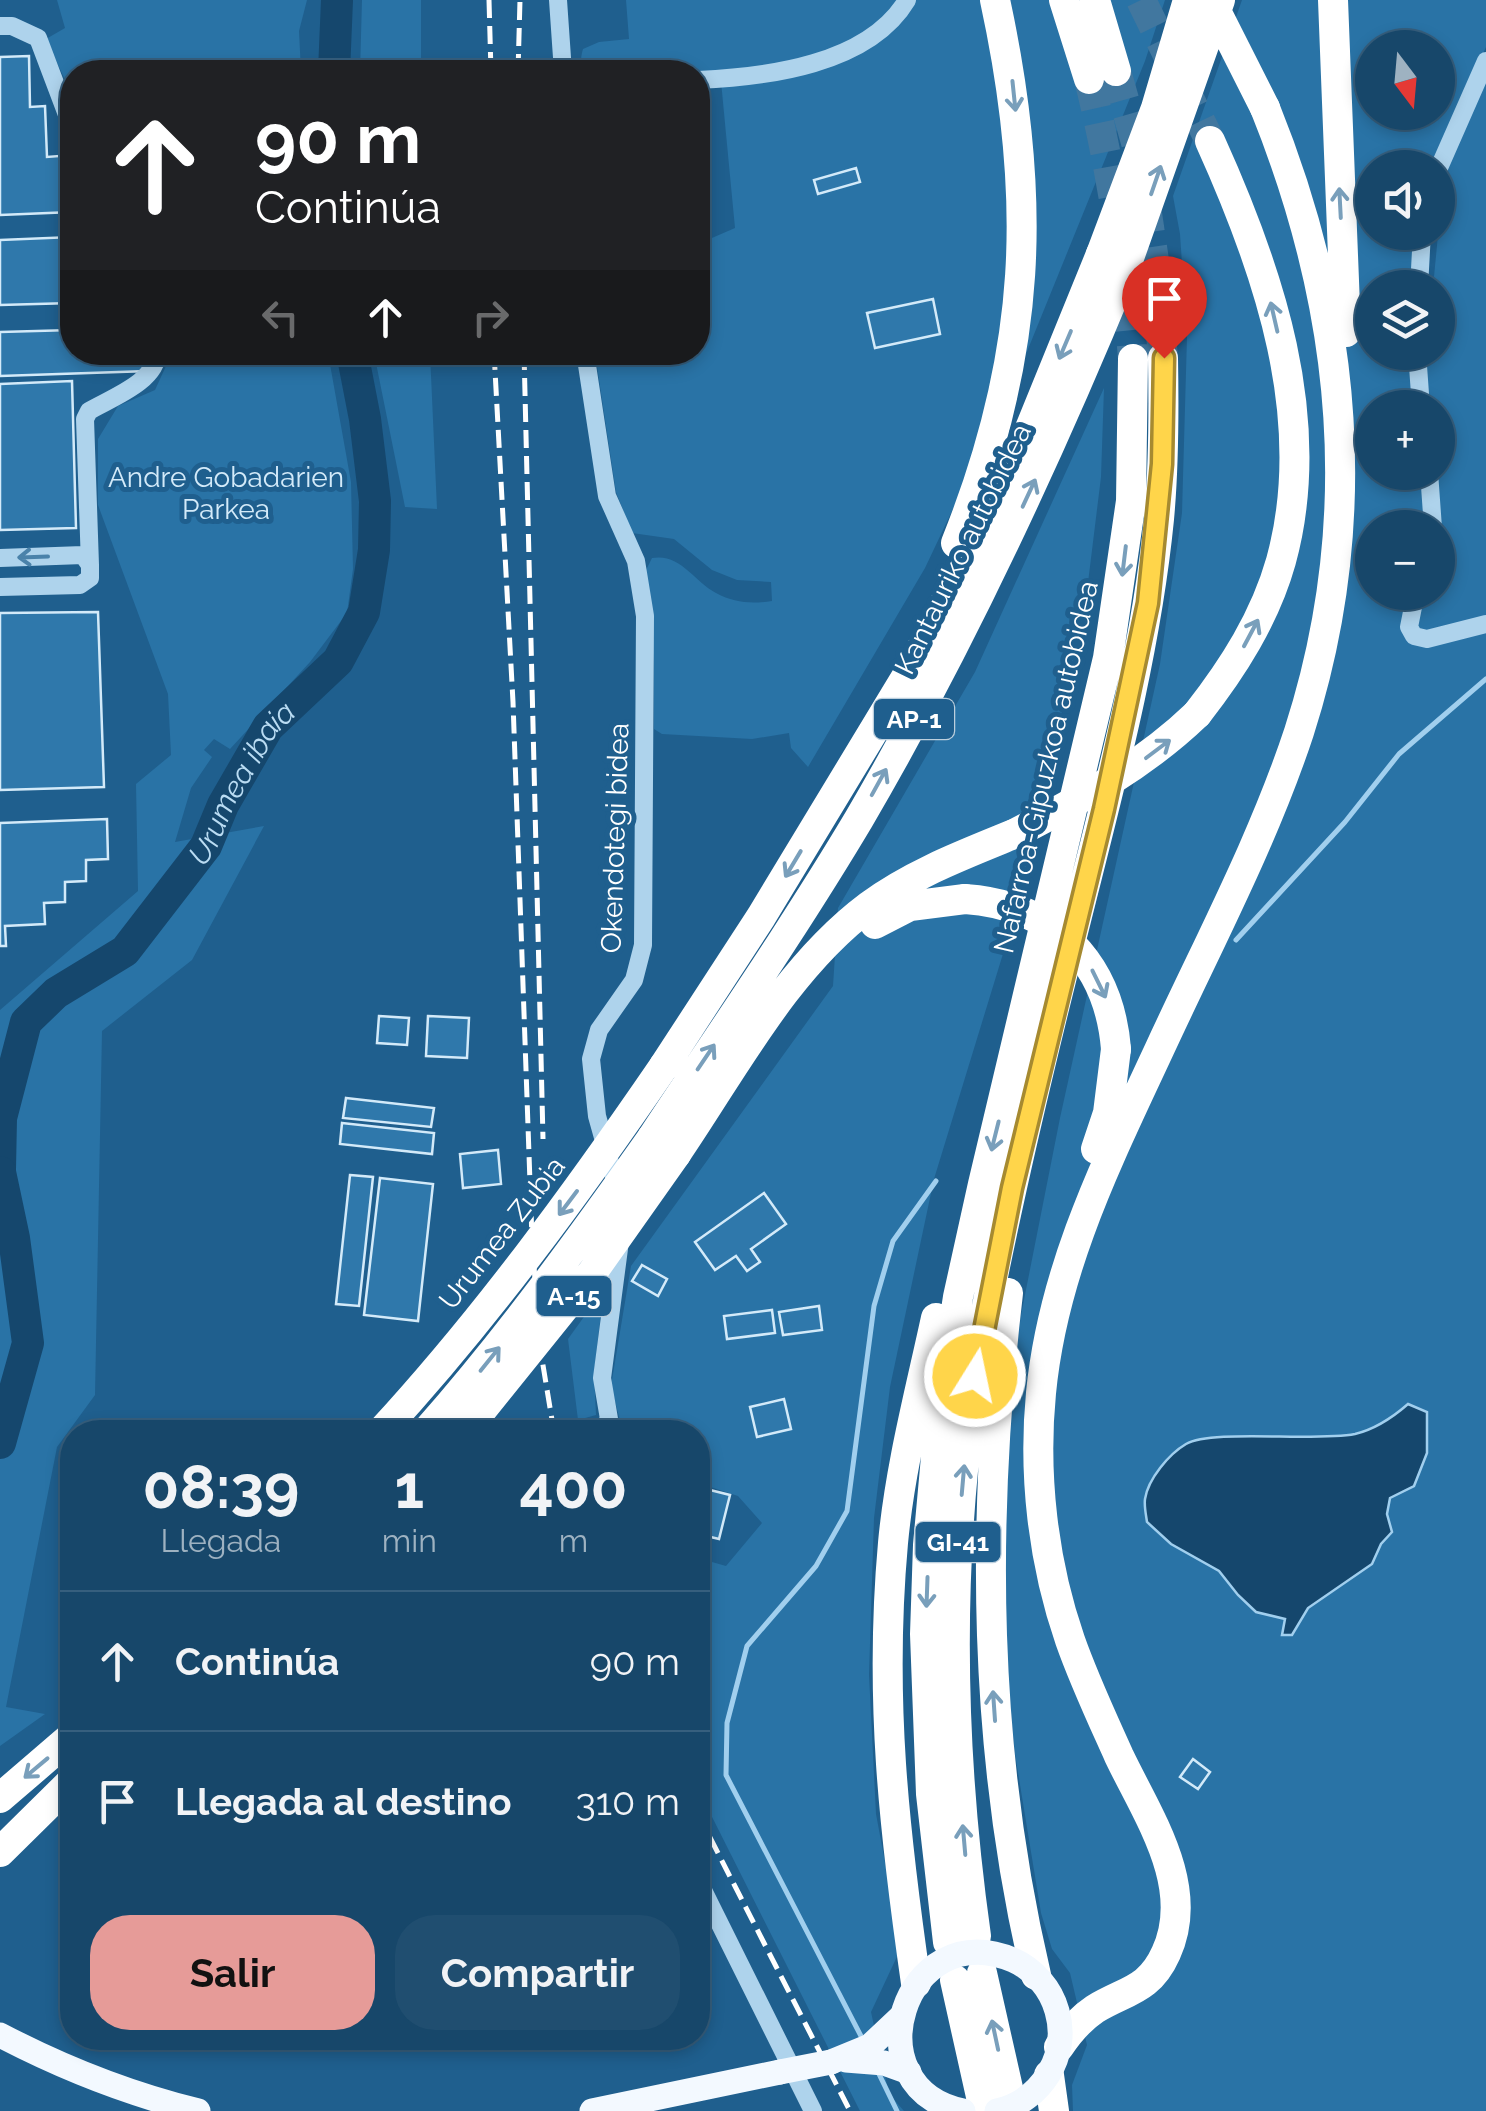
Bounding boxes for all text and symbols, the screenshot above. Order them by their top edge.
north arrow [1355,30,1455,130]
map controls [1355,30,1455,610]
one-way arrow [1005,79,1024,111]
text: 90 m [255,97,421,179]
icon: ahead [90,100,220,230]
button: sound [1355,150,1455,250]
one-way arrow [1149,164,1167,196]
text: Continúa [255,181,441,234]
one-way arrow [1330,187,1349,219]
pin [1122,256,1207,359]
button: layers [1355,270,1455,370]
icon: arrive [1137,271,1192,326]
icon: left [253,290,308,345]
icon: ahead [358,290,413,345]
icon: right [463,290,518,345]
one-way arrow [1264,302,1283,334]
one-way arrow [1055,329,1073,359]
button: + [1355,390,1455,490]
street label: Kantauriko autobidea [888,418,1038,680]
park label: Andre Gobadarien Parkea [108,461,344,526]
one-way arrow [1020,479,1039,509]
button: − [1355,510,1455,610]
one-way arrow [1114,544,1133,576]
one-way arrow [17,547,49,566]
street label: Nafarroa-Gipuzkoa autobidea [987,578,1105,956]
one-way arrow [1242,618,1261,648]
water label: Urumea ibaia [181,694,302,872]
road number: AP-1 [874,699,954,739]
street label: Okendotegi bidea [594,722,636,954]
one-way arrow [1144,738,1171,759]
one-way arrow [870,767,890,797]
one-way arrow [783,849,803,878]
one-way arrow [1090,968,1109,998]
one-way arrow [695,1043,716,1071]
one-way arrow [985,1119,1003,1151]
street label: Urumea Zubia [432,1150,572,1316]
one-way arrow [557,1189,578,1216]
road number: A-15 [536,1276,612,1316]
position arrow [923,1324,1027,1428]
one-way arrow [479,1346,501,1372]
text: 08:39 [143,1452,299,1522]
text: 1 [395,1452,424,1522]
text: 400 [519,1452,627,1522]
one-way arrow [953,1465,972,1497]
text: Llegada [161,1522,281,1559]
text: min [382,1522,437,1559]
text: m [559,1522,588,1559]
road number: GI-41 [916,1522,1000,1562]
one-way arrow [917,1576,936,1608]
icon: ahead [90,1634,145,1689]
text: Continúa [175,1639,339,1684]
text: 90 m [590,1639,680,1684]
one-way arrow [984,1691,1003,1723]
one-way arrow [24,1756,50,1778]
icon: arrive [90,1774,145,1829]
text: Llegada al destino [175,1779,512,1824]
text: 310 m [576,1779,680,1824]
one-way arrow [954,1824,973,1856]
button: Salir [90,1915,375,2030]
button: Compartir [395,1915,680,2030]
one-way arrow [985,2020,1003,2052]

